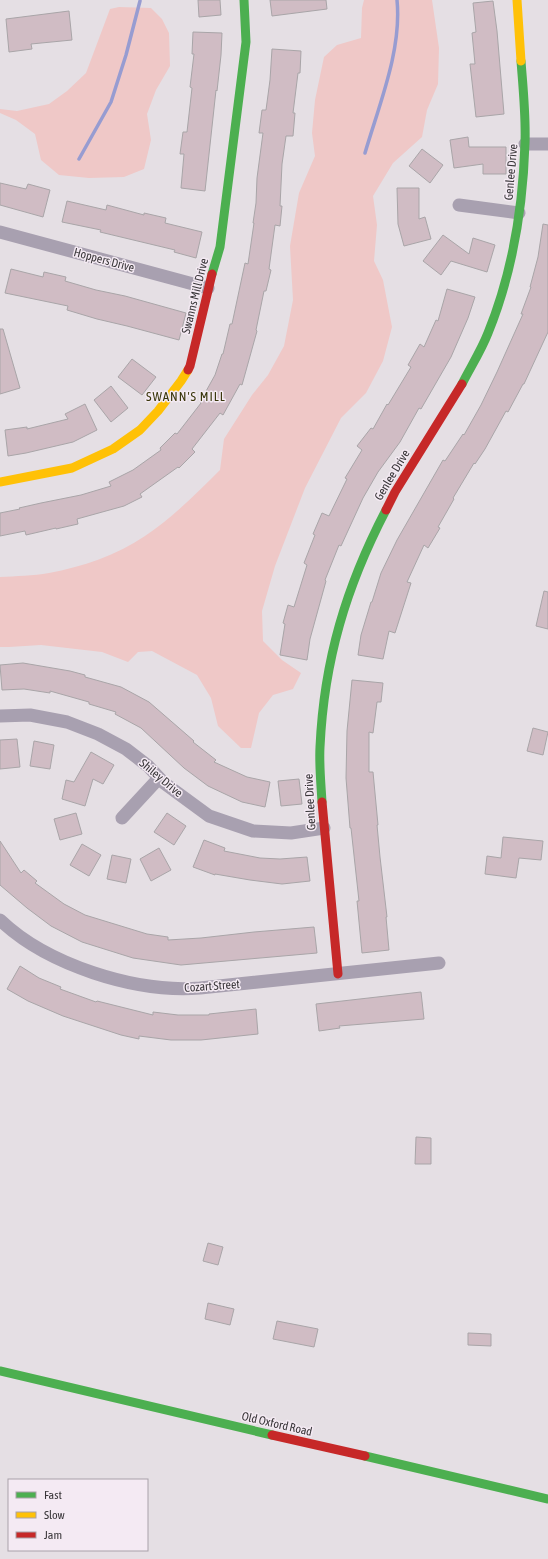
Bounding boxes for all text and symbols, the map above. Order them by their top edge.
street label: Genlee Drive [502,143,520,201]
street label: Hoppers Drive [72,245,136,275]
street label: Swanns Mill Drive [179,257,211,335]
district label: SWANN'S MILL [146,389,226,404]
street label: Genlee Drive [371,447,413,503]
street label: Shiley Drive [137,756,185,800]
street label: Genlee Drive [302,773,318,831]
street label: Cozart Street [184,977,241,995]
street label: Old Oxford Road [240,1409,314,1439]
legend [8,1479,148,1551]
text: Fast [44,1488,62,1502]
text: Slow [44,1508,65,1522]
text: Jam [44,1528,62,1542]

